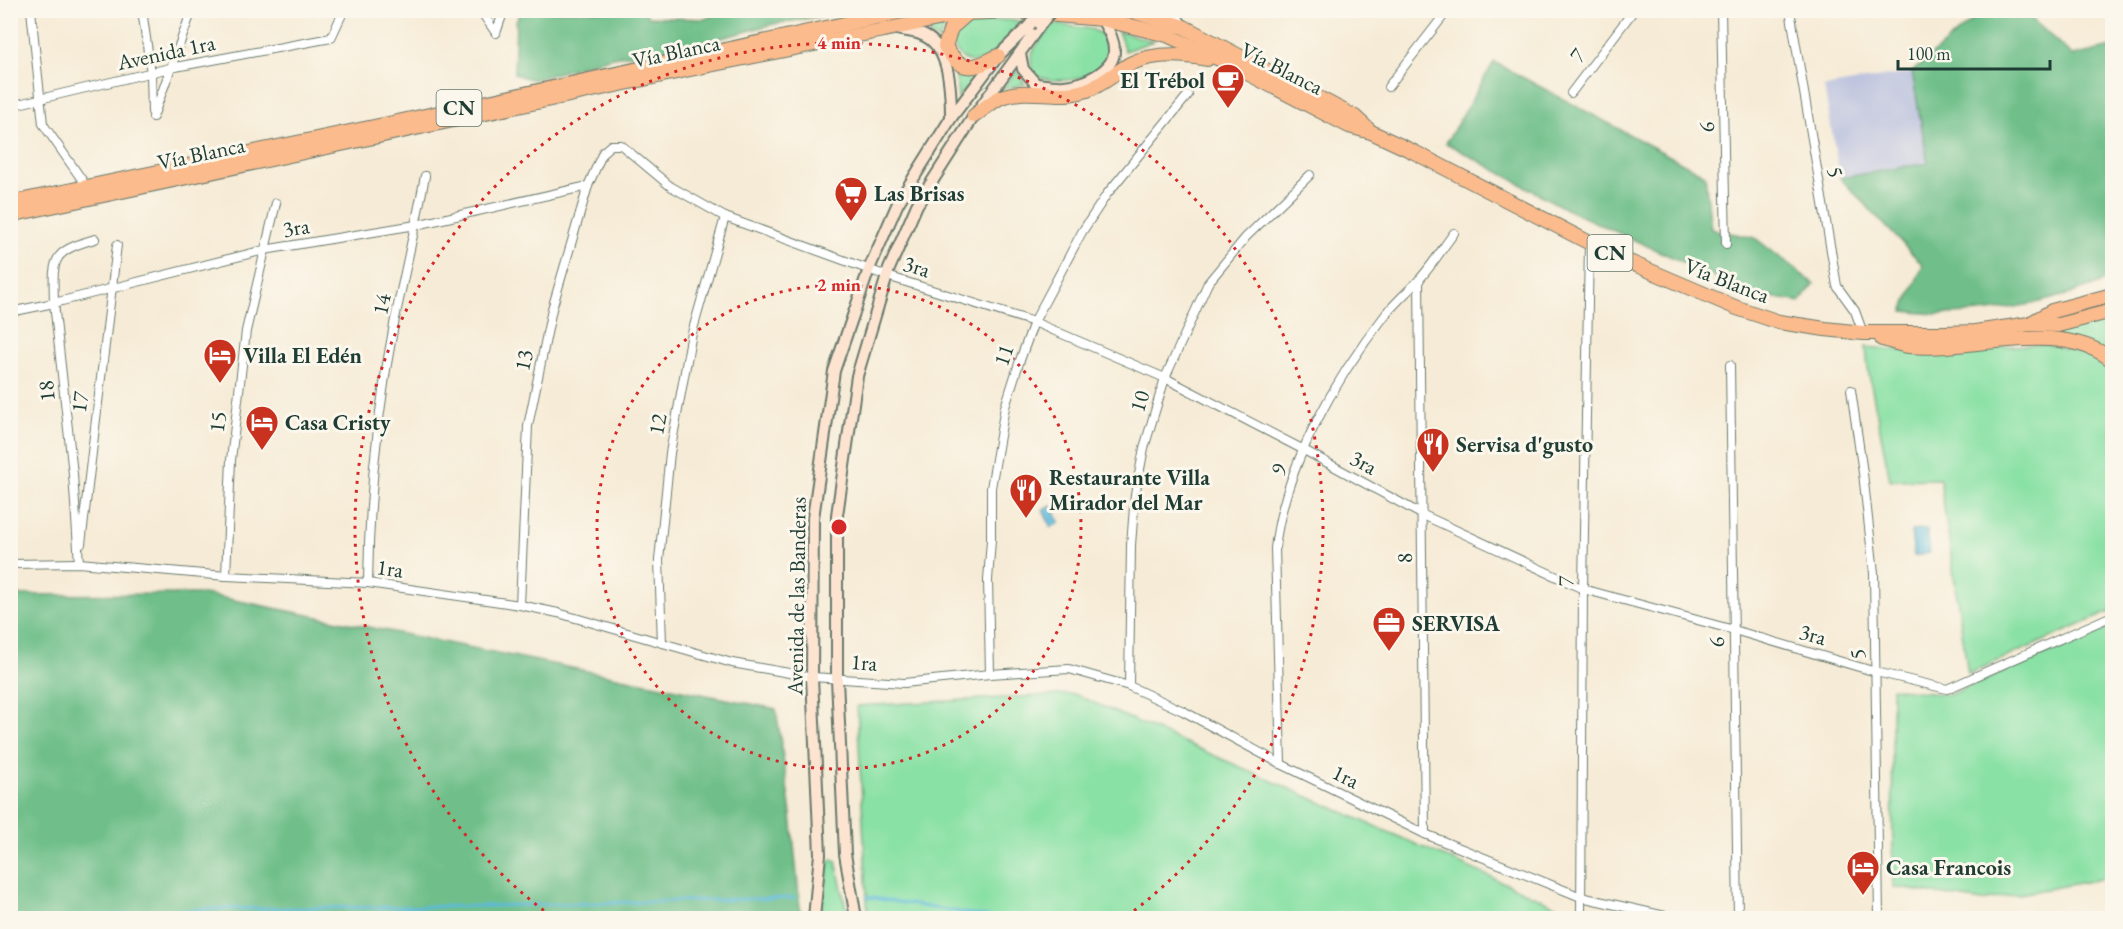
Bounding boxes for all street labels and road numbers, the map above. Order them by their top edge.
street label: Avenida 1ra [114,28,218,77]
street label: Vía Blanca [630,28,723,75]
street label: Vía Blanca [1236,35,1328,102]
street label: 7 [1563,42,1592,68]
road number: CN [436,90,482,126]
street label: 6 [1692,121,1721,133]
street label: Vía Blanca [155,130,248,177]
street label: 5 [1820,164,1851,180]
street label: 3ra [281,211,312,244]
road number: CN [1588,235,1632,271]
street label: 3ra [900,249,934,284]
street label: Vía Blanca [1680,251,1774,310]
street label: 14 [365,290,398,317]
street label: 11 [986,340,1021,370]
street label: 13 [507,347,540,373]
street label: 18 [31,379,62,403]
street label: 10 [1123,386,1157,415]
street label: 17 [64,389,95,414]
street label: 15 [202,410,233,434]
street label: 12 [641,411,674,437]
street label: 3ra [1345,443,1383,482]
street label: 9 [1263,458,1294,480]
street label: Avenida de las Banderas [780,496,813,697]
street label: 1ra [375,552,405,585]
street label: 8 [1390,552,1419,564]
street label: 7 [1551,575,1580,587]
street label: 3ra [1796,617,1830,652]
street label: 6 [1702,636,1731,648]
street label: 1ra [850,647,879,678]
street label: 5 [1843,648,1872,660]
street label: 1ra [1327,758,1364,795]

